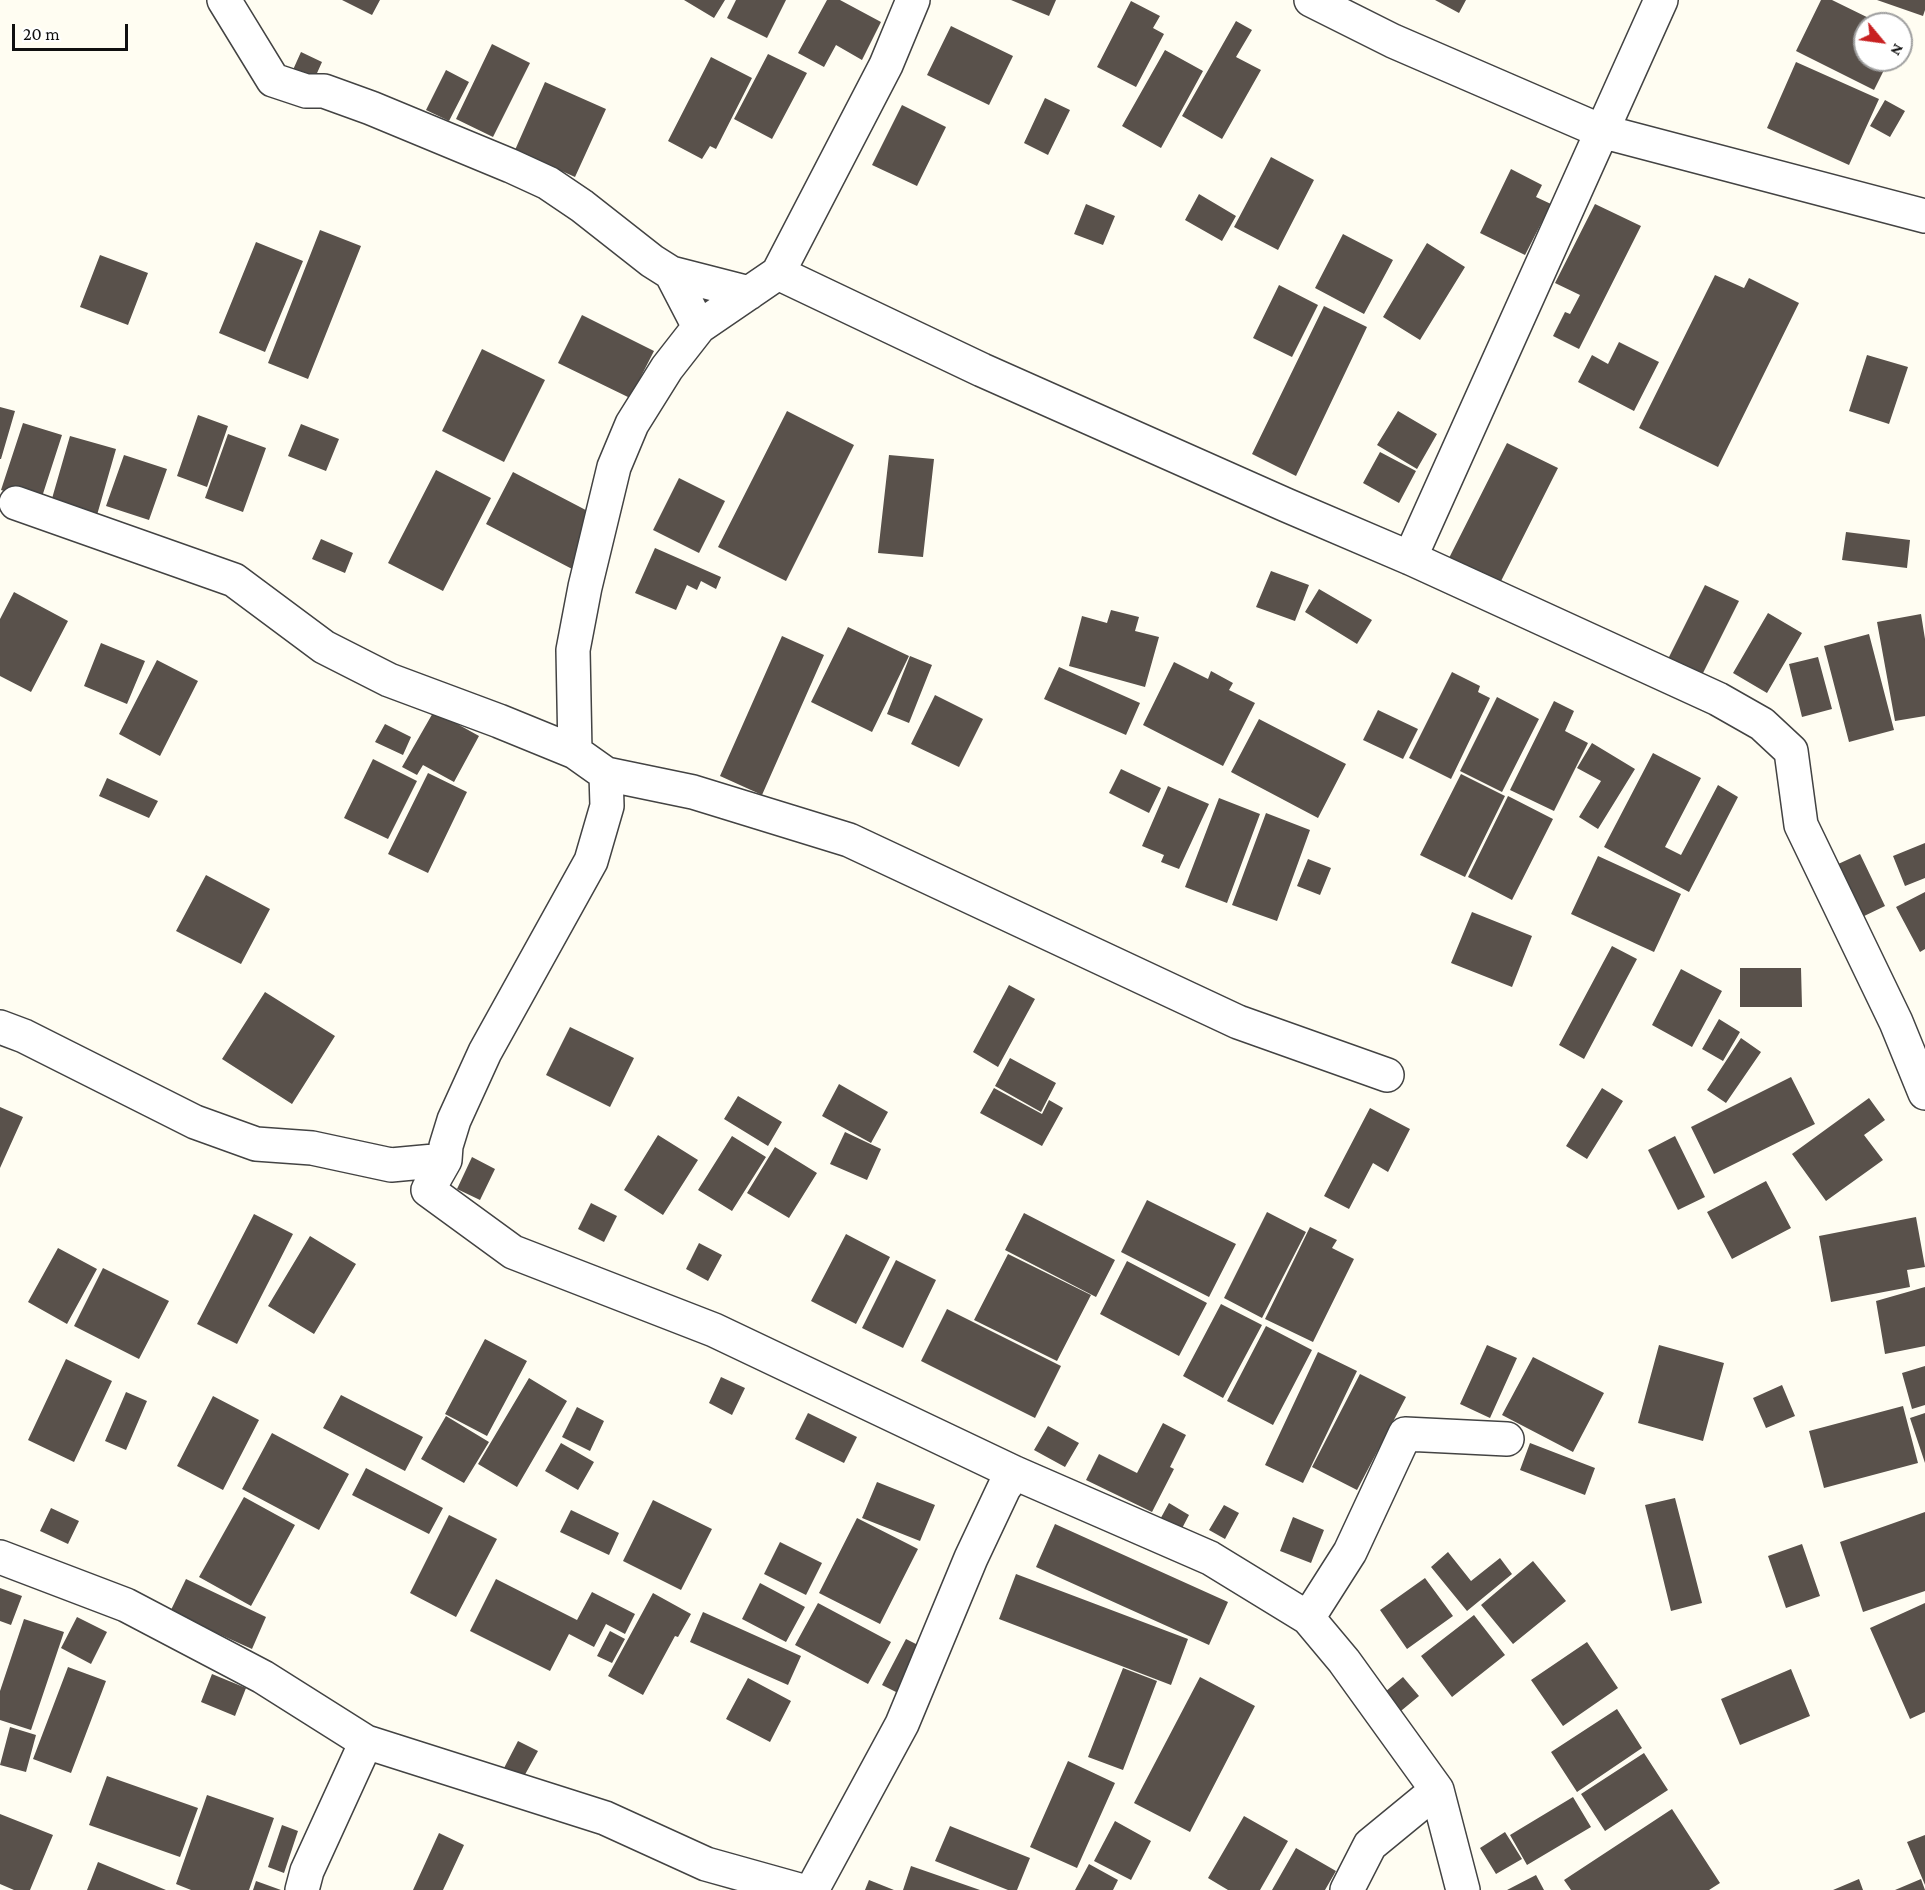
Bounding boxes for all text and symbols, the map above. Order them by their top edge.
scale bar [15,12,130,50]
north arrow [1853,12,1913,72]
text: 20 m [23,24,60,44]
text: N [1887,41,1908,59]

